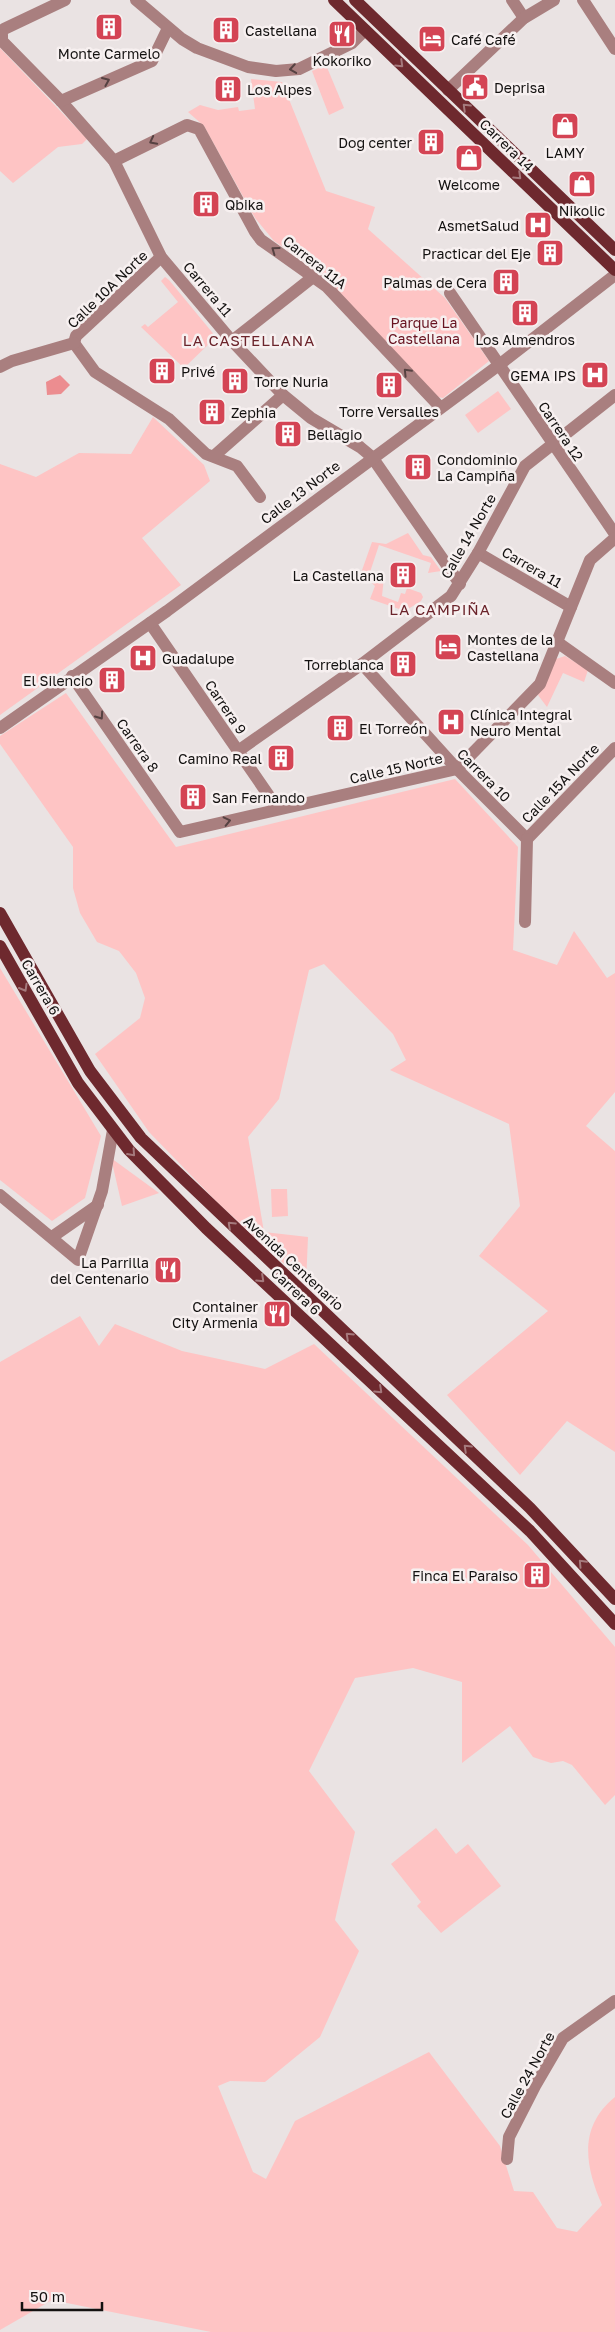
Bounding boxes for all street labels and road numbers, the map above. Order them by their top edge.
street label: Carrera 14 [476,115,538,175]
street label: Carrera 11A [280,232,351,292]
street label: Calle 10A Norte [63,247,151,331]
street label: Carrera 11 [180,258,236,320]
street label: Carrera 12 [535,398,587,464]
street label: Calle 13 Norte [257,457,343,527]
street label: Calle 14 Norte [437,491,499,581]
street label: Carrera 11 [499,543,565,591]
street label: Carrera 9 [202,677,250,737]
street label: Carrera 8 [113,715,163,775]
street label: Calle 15A Norte [518,740,602,826]
street label: Carrera 10 [454,745,514,805]
street label: Calle 15 Norte [348,749,444,787]
street label: Carrera 6 [18,956,64,1018]
street label: Avenida Centenario [240,1212,348,1314]
street label: Carrera 6 [268,1264,324,1318]
street label: Calle 24 Norte [496,2029,558,2121]

